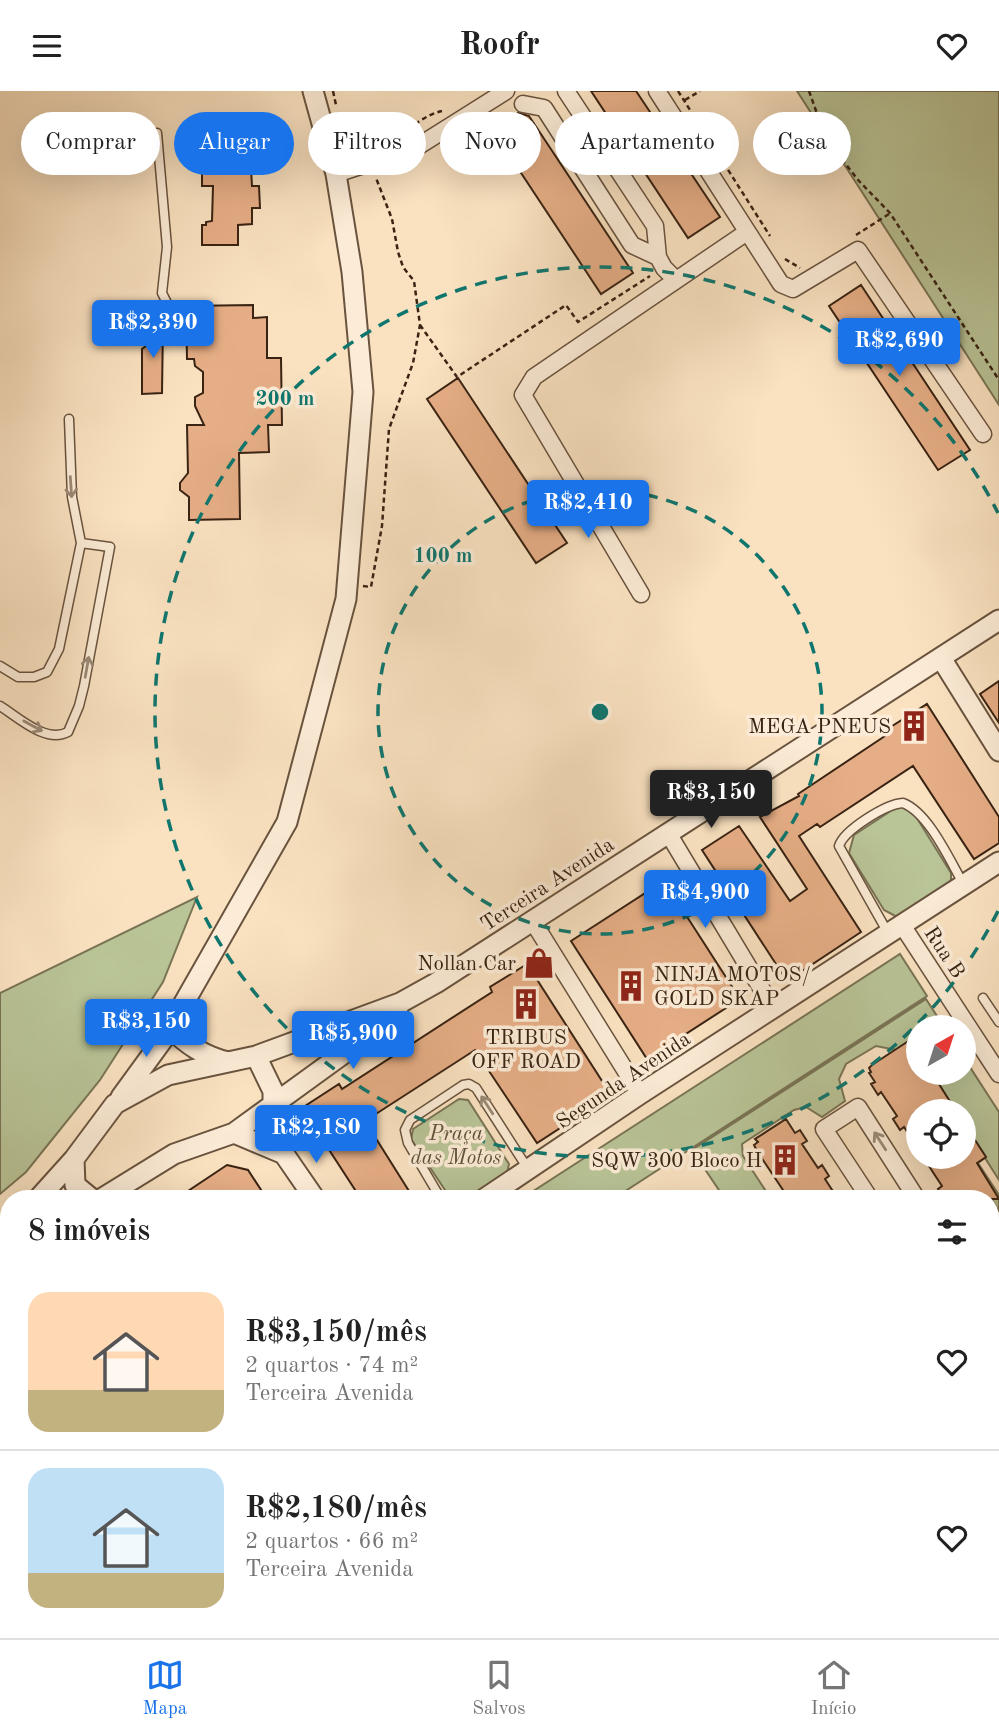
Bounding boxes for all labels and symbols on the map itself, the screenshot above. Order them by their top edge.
pin: R$2,390 [88,301,218,360]
pin: R$2,690 [834,319,964,378]
text: 200 m [255,389,315,410]
one-way arrow [65,475,78,498]
pin: R$2,410 [523,481,653,540]
text: 100 m [413,546,473,567]
one-way arrow [81,656,94,679]
centre of rings [588,700,612,724]
building icon: MEGA PNEUS [897,709,931,743]
place label: MEGA PNEUS [748,717,891,738]
one-way arrow [22,719,42,733]
pin: R$3,150 [646,771,776,830]
street label: Terceira Avenida [478,835,618,936]
pin: R$4,900 [640,871,770,930]
street label: Rua B [919,923,968,982]
shop icon: Nollan Car [522,946,556,980]
place label: Nollan Car [417,954,516,975]
place label: NINJA MOTOS/ GOLD SKAP [654,965,811,1010]
building icon: NINJA MOTOS/ GOLD SKAP [614,969,648,1003]
building icon: TRIBUS OFF ROAD [509,987,543,1021]
pin: R$3,150 [81,999,211,1059]
pin: R$5,900 [288,1011,418,1071]
north arrow [906,1015,976,1085]
place label: TRIBUS OFF ROAD [471,1028,581,1073]
street label: Segunda Avenida [553,1029,695,1134]
one-way arrow [479,1096,493,1116]
pin: R$2,180 [251,1105,381,1165]
park label: Praça das Motos [411,1124,502,1169]
one-way arrow [873,1132,887,1152]
building icon: SQW 300 Bloco H [768,1143,802,1177]
place label: SQW 300 Bloco H [591,1151,762,1172]

